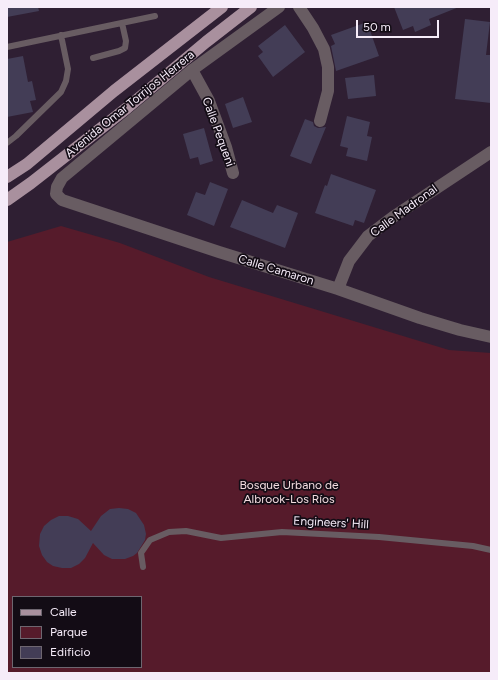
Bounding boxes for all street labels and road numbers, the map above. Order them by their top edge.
street label: Avenida Omar Torrijos Herrera [63,47,197,161]
street label: Calle Pequeni [199,95,237,169]
street label: Calle Madronal [368,182,440,240]
street label: Calle Camaron [236,252,316,288]
street label: Engineers' Hill [293,514,369,532]

